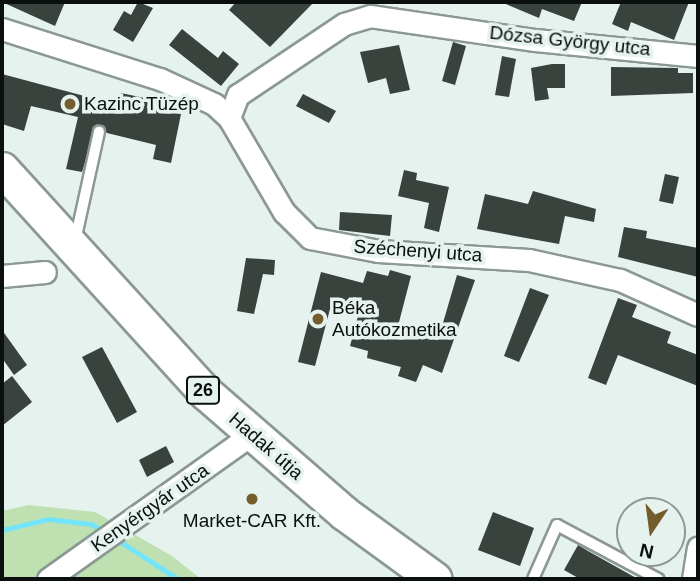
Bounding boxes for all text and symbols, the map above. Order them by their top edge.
street label: Dózsa György utca [488,21,652,61]
place label: Kazinc Tüzép [84,93,199,115]
marker: Kazinc Tüzép [62,96,78,112]
street label: Széchenyi utca [353,235,483,267]
place label: Béka Autókozmetika [332,297,457,341]
marker: Béka Autókozmetika [310,311,326,327]
road number: 26 [186,376,220,404]
street label: Hadak útja [224,408,308,484]
street label: Kenyérgyár utca [87,459,213,557]
marker: Market-CAR Kft. [244,491,260,507]
north arrow [616,497,686,567]
place label: Market-CAR Kft. [183,510,321,532]
text: N [638,539,656,563]

